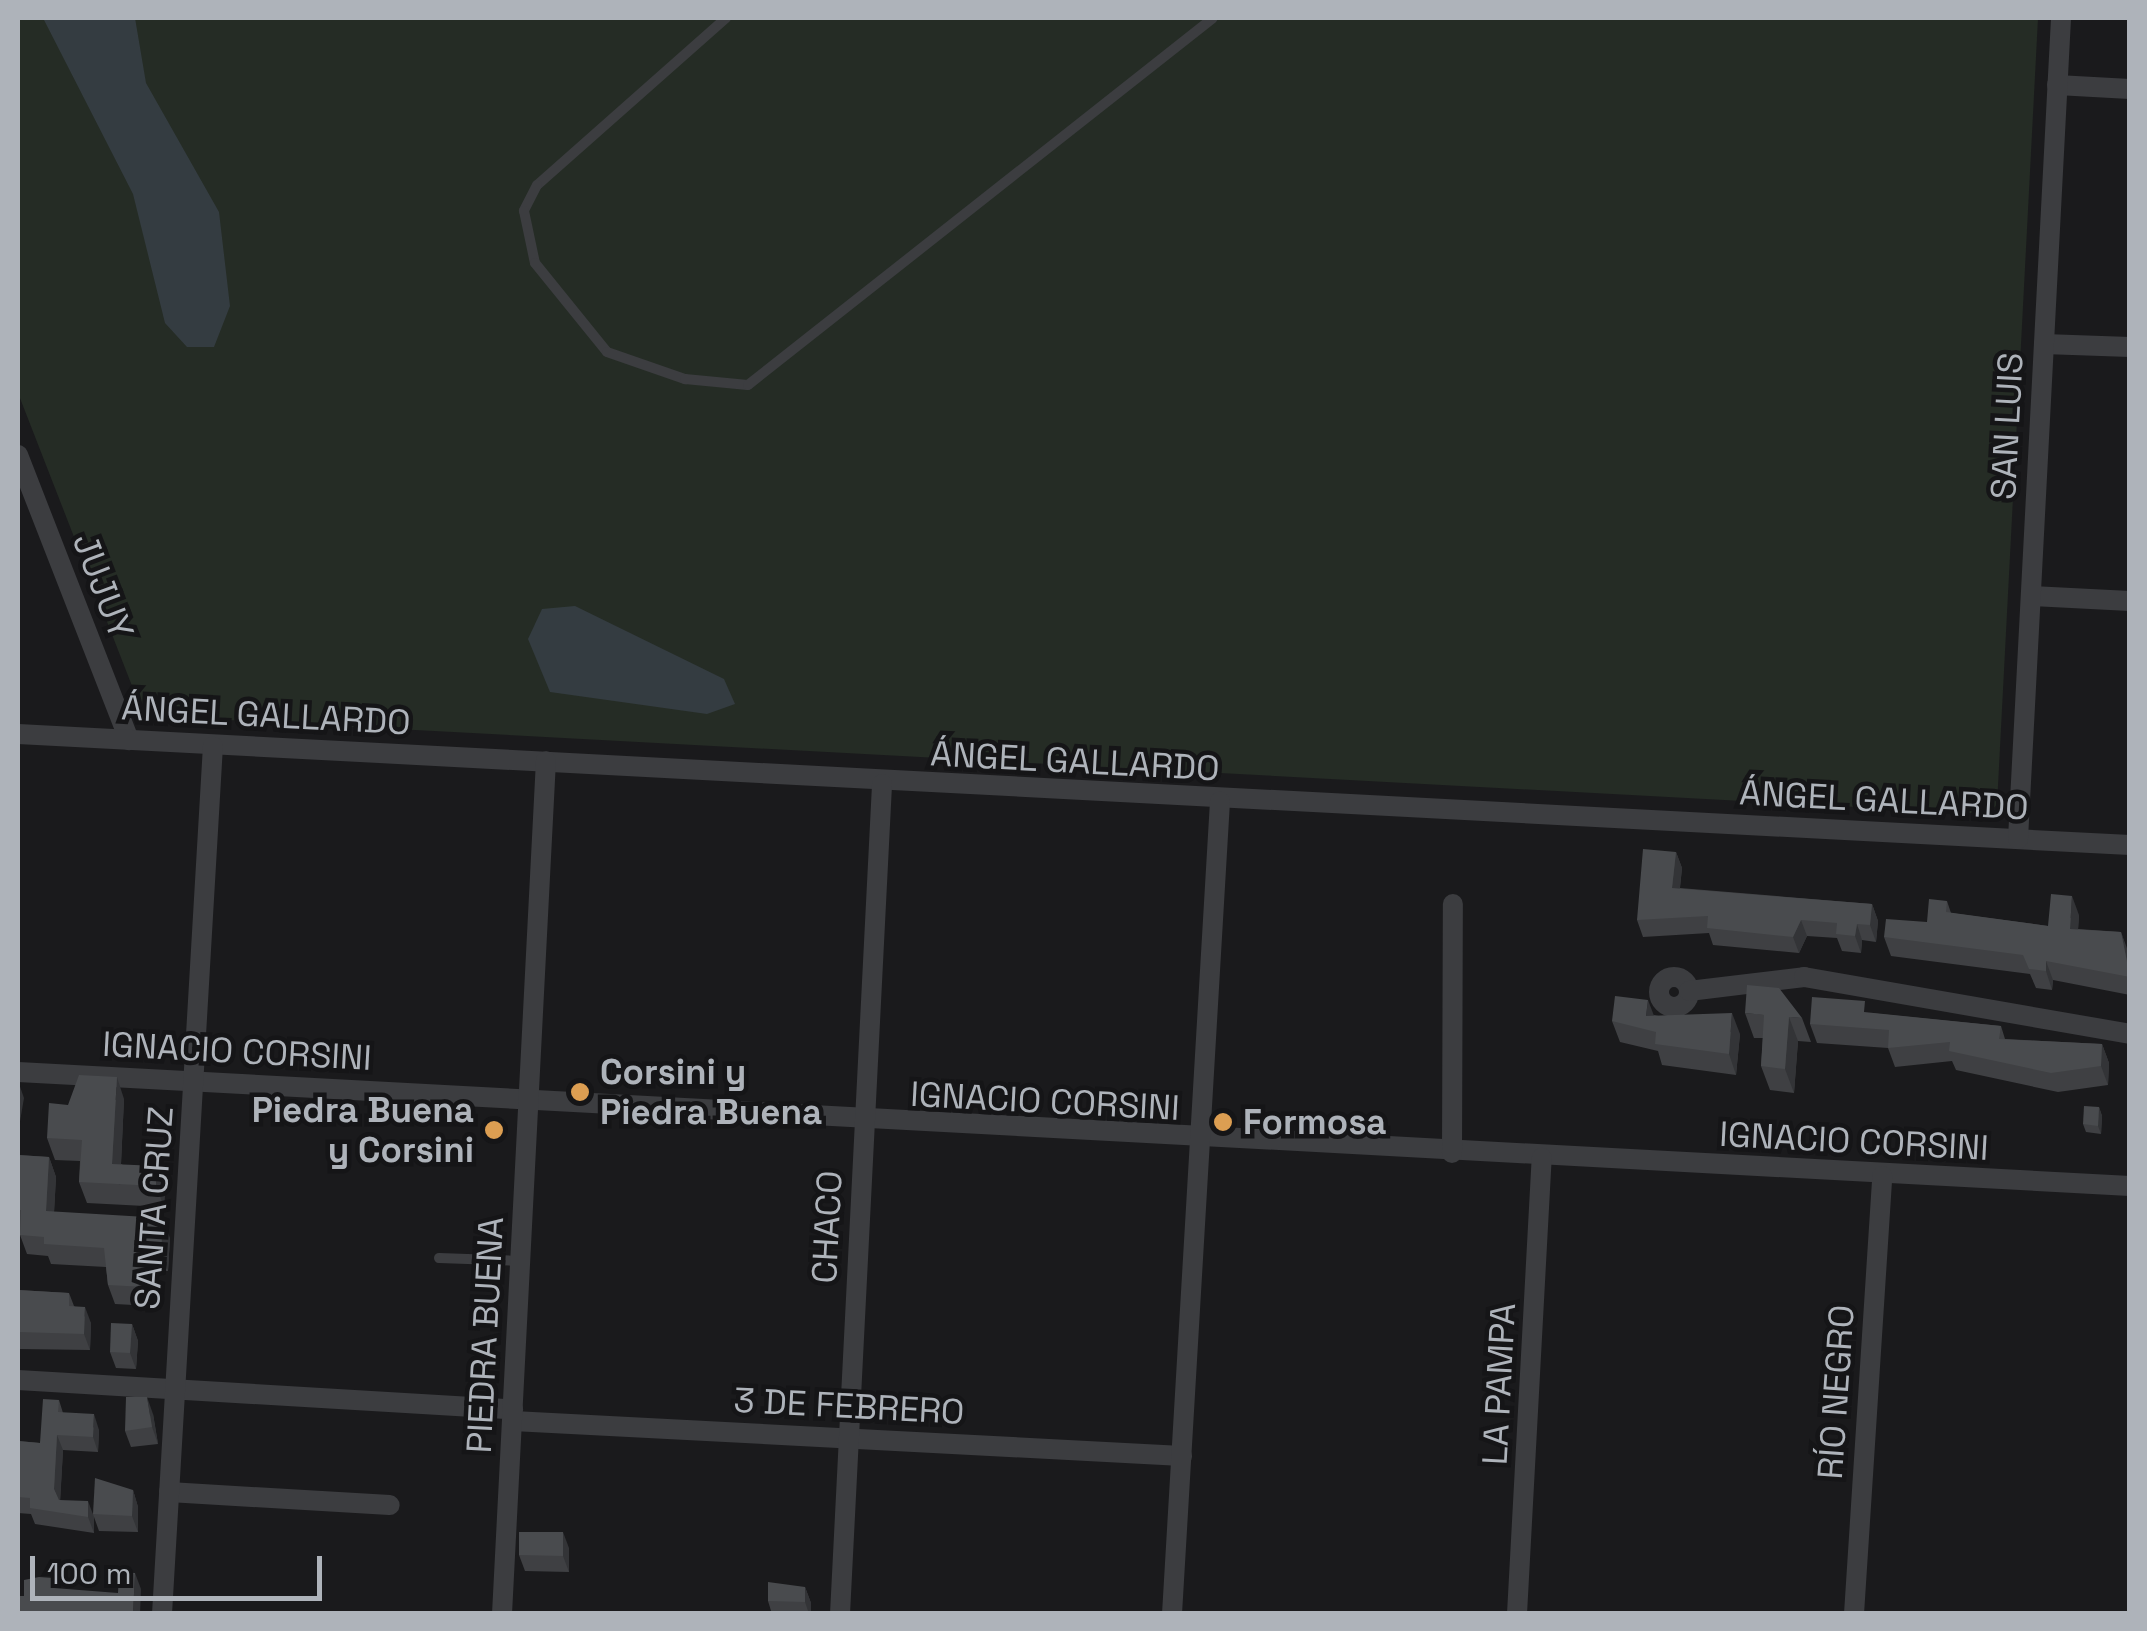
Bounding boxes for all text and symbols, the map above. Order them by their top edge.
street label: SAN LUIS [1982,351,2032,501]
street label: JUJUY [64,527,142,645]
street label: ÁNGEL GALLARDO [120,686,412,744]
street label: ÁNGEL GALLARDO [929,732,1221,790]
street label: ÁNGEL GALLARDO [1738,771,2030,829]
street label: IGNACIO CORSINI [101,1023,373,1079]
place label: Corsini y Piedra Buena [600,1051,822,1133]
street label: IGNACIO CORSINI [909,1073,1181,1129]
marker: Corsini y Piedra Buena [569,1081,591,1103]
place label: Piedra Buena y Corsini [252,1089,474,1171]
place label: Formosa [1243,1101,1387,1143]
street label: SANTA CRUZ [126,1105,182,1311]
marker: Formosa [1212,1111,1234,1133]
street label: IGNACIO CORSINI [1718,1113,1990,1169]
marker: Piedra Buena y Corsini [483,1119,505,1141]
street label: CHACO [803,1169,851,1285]
street label: PIEDRA BUENA [458,1216,512,1454]
street label: LA PAMPA [1474,1302,1524,1466]
street label: RÍO NEGRO [1809,1303,1863,1481]
street label: 3 DE FEBRERO [733,1379,965,1433]
scale bar [35,1536,328,1598]
text: 100 m [47,1554,132,1593]

